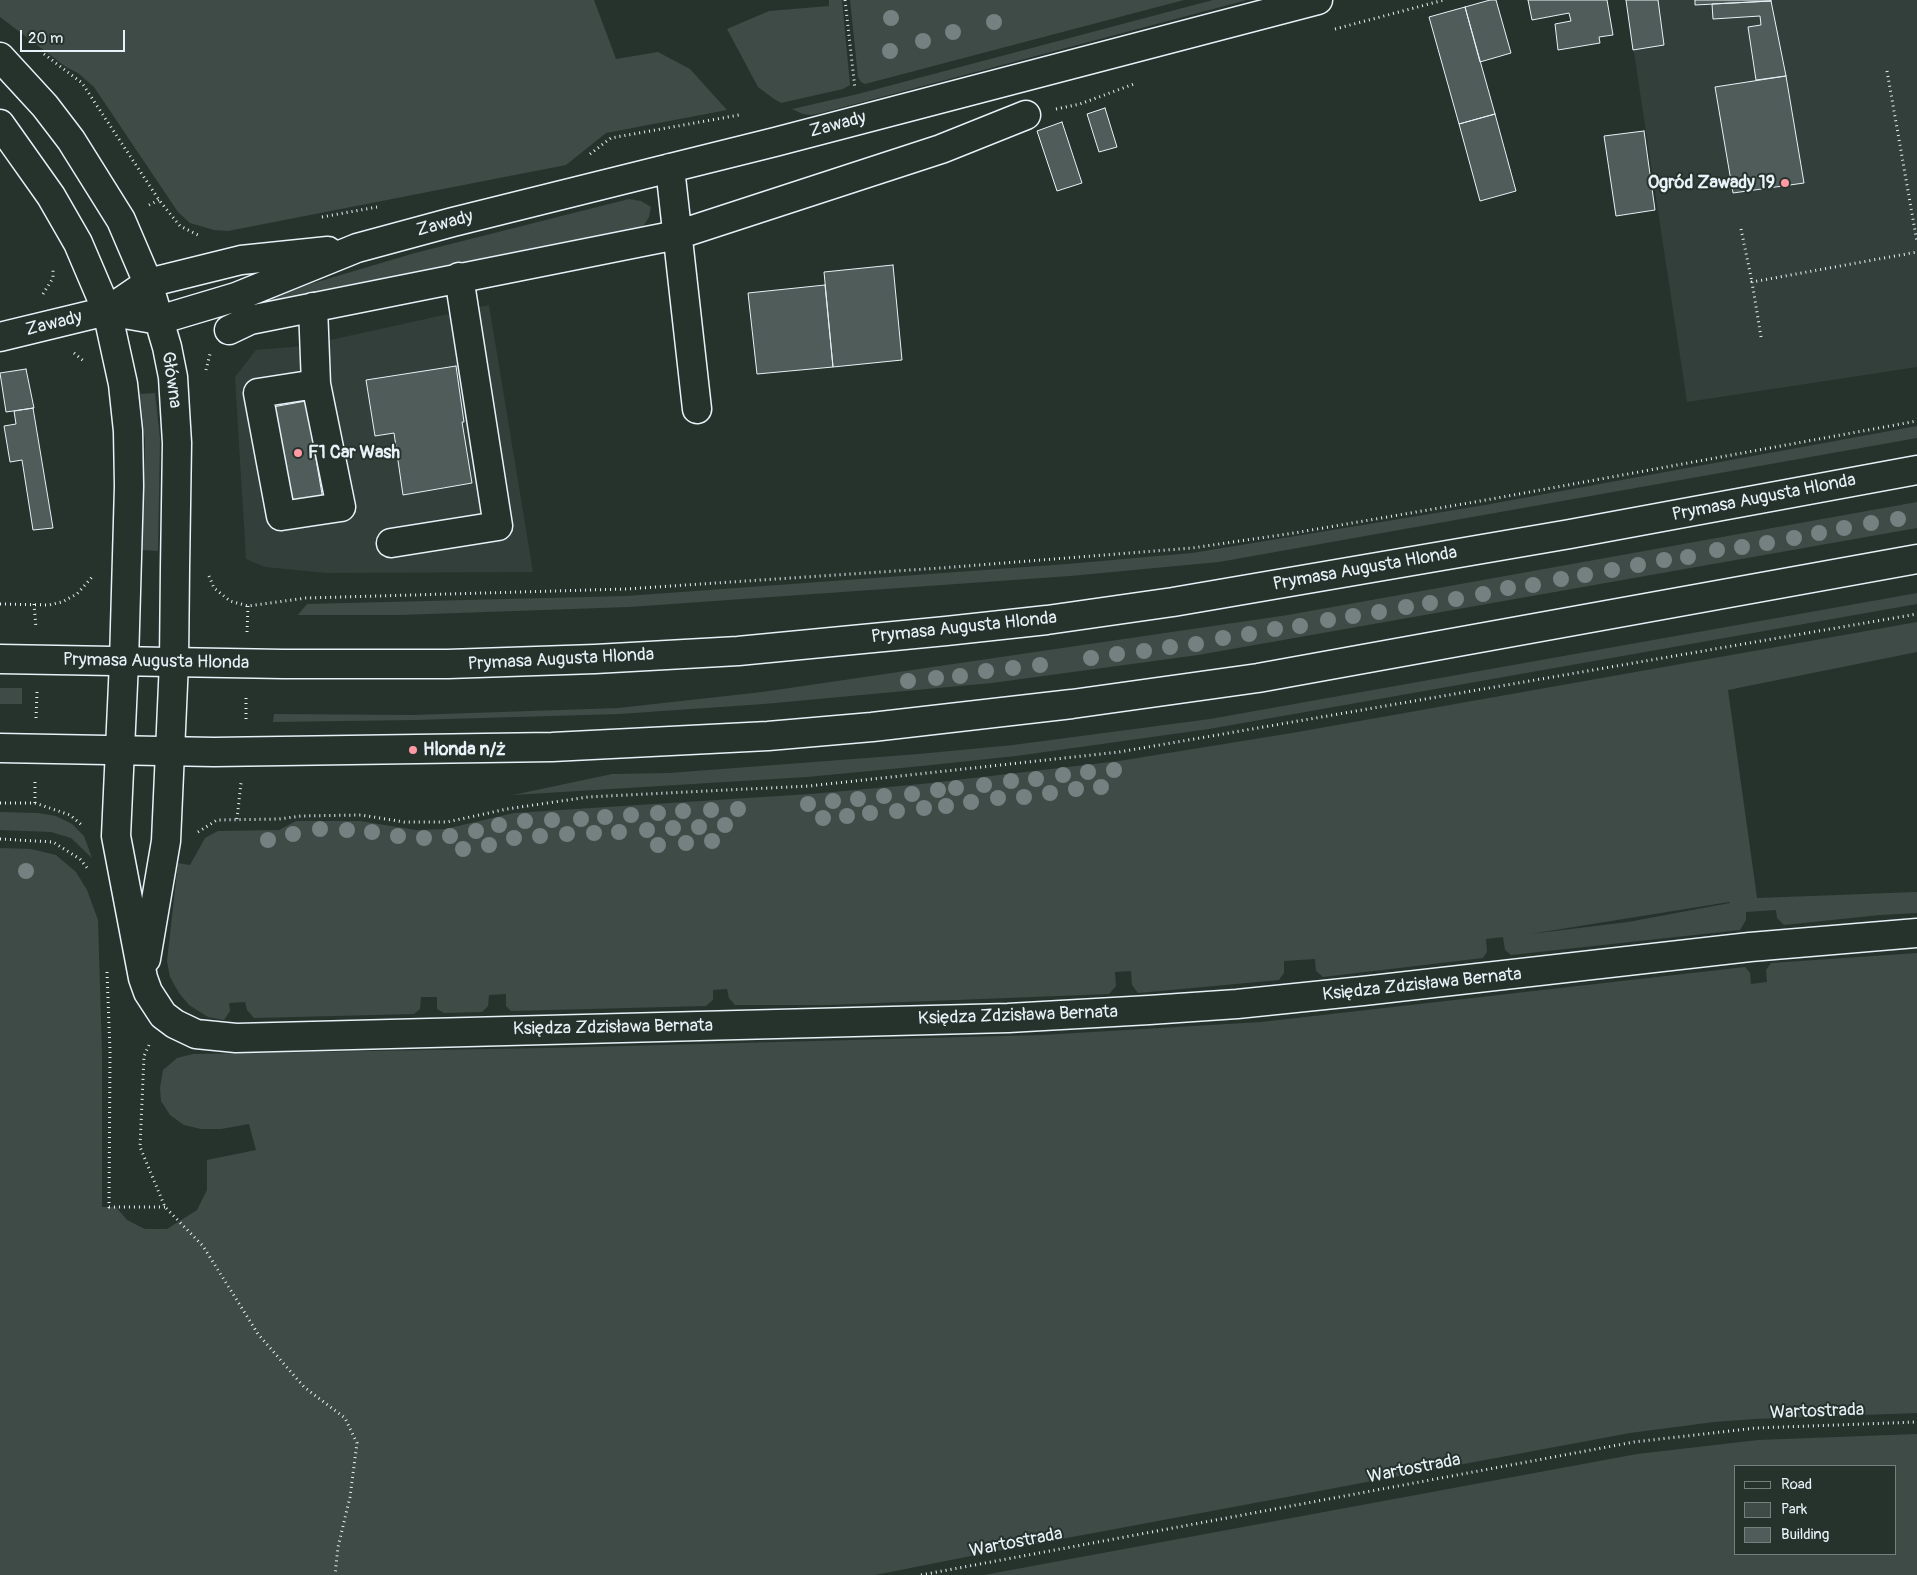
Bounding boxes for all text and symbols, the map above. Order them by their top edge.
scale bar [22,20,128,52]
text: 20 m [28,29,63,48]
street label: Zawady [807,107,869,143]
place label: Ogród Zawady 19 [1648,172,1775,194]
marker: Ogród Zawady 19 [1779,177,1791,189]
street label: Zawady [414,206,476,242]
street label: Zawady [23,307,85,341]
street label: Główna [156,350,186,410]
place label: F1 Car Wash [308,442,400,464]
marker: F1 Car Wash [292,447,304,459]
street label: Prymasa Augusta Hlonda [1670,470,1858,526]
street label: Prymasa Augusta Hlonda [1271,542,1459,596]
street label: Prymasa Augusta Hlonda [870,608,1058,648]
street label: Prymasa Augusta Hlonda [467,644,655,676]
street label: Prymasa Augusta Hlonda [63,650,249,674]
place label: Hlonda n/ż [423,739,505,761]
marker: Hlonda n/ż [407,744,419,756]
street label: Księdza Zdzisława Bernata [1321,964,1523,1006]
street label: Księdza Zdzisława Bernata [918,1002,1118,1030]
street label: Księdza Zdzisława Bernata [513,1015,713,1041]
street label: Wartostrada [1769,1400,1865,1424]
street label: Wartostrada [1366,1449,1462,1489]
legend [1734,1465,1897,1555]
text: Road [1781,1475,1812,1494]
text: Park [1781,1500,1807,1519]
street label: Wartostrada [968,1523,1064,1563]
text: Building [1781,1525,1829,1544]

